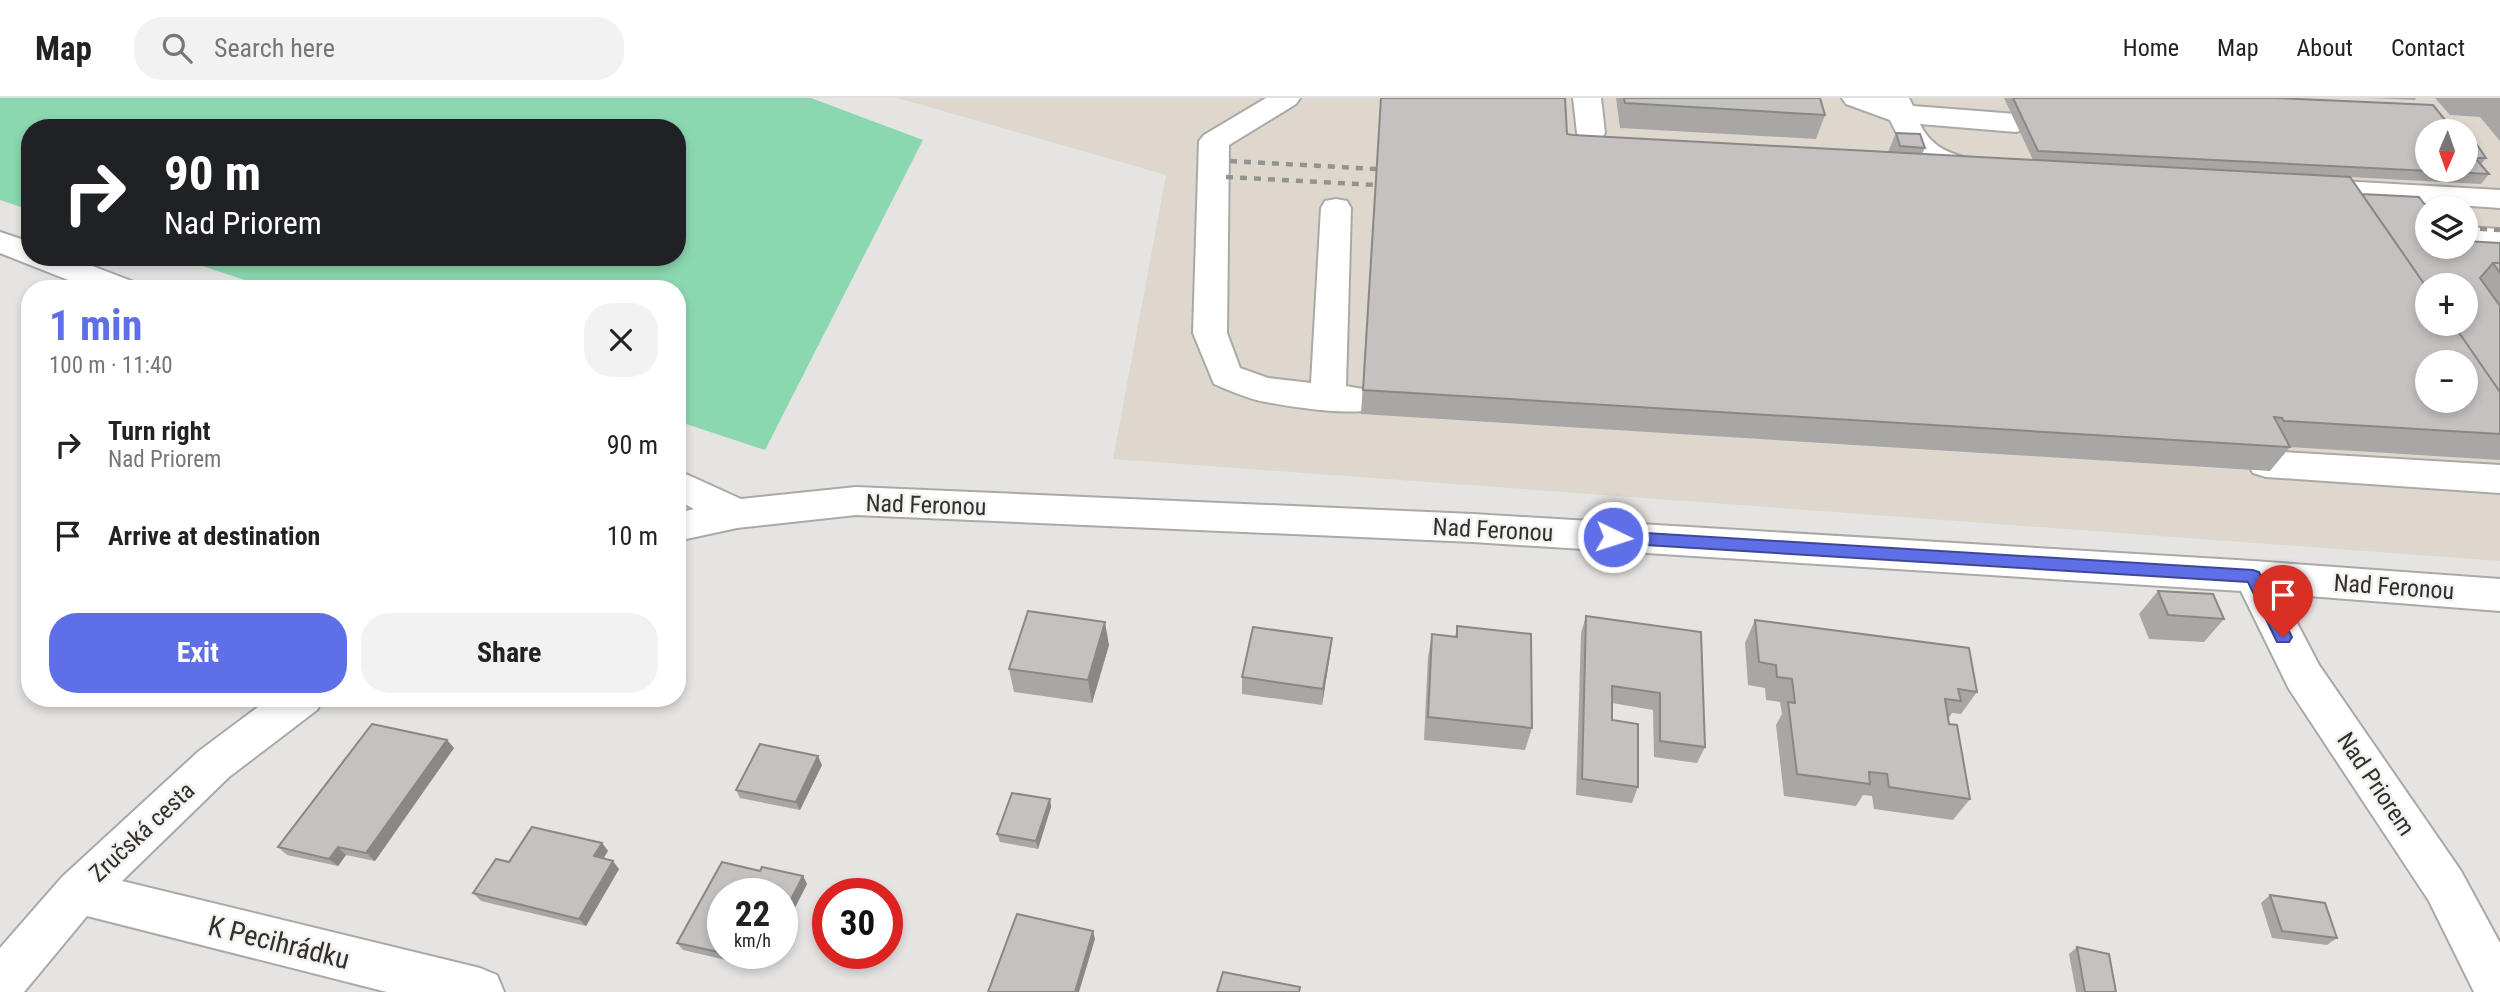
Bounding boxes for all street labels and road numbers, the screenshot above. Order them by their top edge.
street label: Nad Feronou [865,489,987,521]
street label: Nad Feronou [1432,513,1554,547]
street label: Nad Feronou [2333,569,2455,605]
street label: Nad Priorem [2331,727,2421,841]
street label: Zručská cesta [84,776,200,888]
street label: K Pecihrádku [205,909,353,976]

